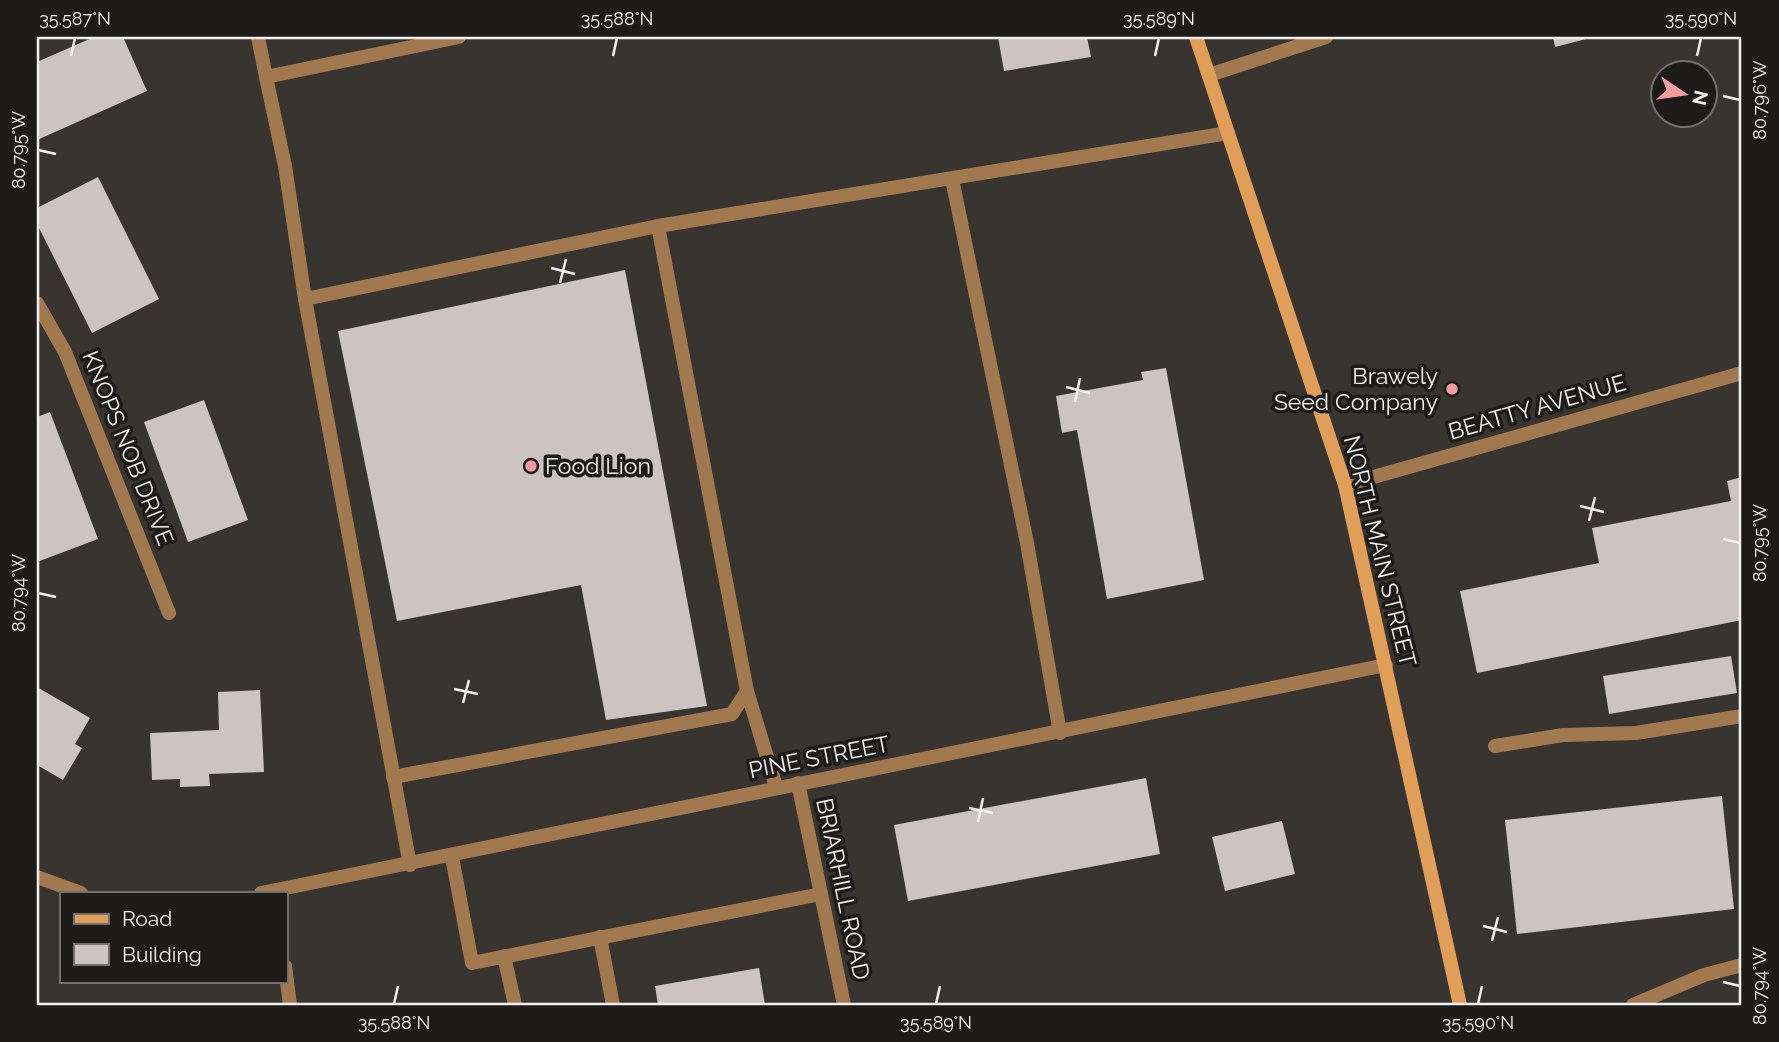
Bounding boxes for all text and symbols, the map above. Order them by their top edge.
text: 35.587°N [39,8,111,29]
text: 35.588°N [581,8,653,29]
text: 35.589°N [1123,8,1195,29]
text: 35.590°N [1665,8,1737,29]
north arrow [1650,60,1720,130]
text: 80.796°W [1749,60,1770,140]
text: N [1688,88,1713,107]
text: 80.795°W [8,111,29,189]
street label: KNOPS NOB DRIVE [77,347,180,549]
place label: Brawely Seed Company [1274,362,1438,415]
street label: BEATTY AVENUE [1445,368,1629,445]
marker: Brawely Seed Company [1444,381,1460,397]
street label: NORTH MAIN STREET [1339,433,1422,669]
place label: Food Lion [545,452,651,479]
marker: Food Lion [523,458,539,474]
text: 80.795°W [1749,504,1770,582]
text: 80.794°W [8,554,29,632]
street label: PINE STREET [746,730,892,783]
street label: BRIARHILL ROAD [811,796,876,982]
legend [60,892,287,982]
text: Road [122,906,172,931]
text: Building [122,942,202,967]
text: 80.794°W [1749,947,1770,1025]
text: 35.588°N [358,1012,430,1033]
text: 35.589°N [900,1012,972,1033]
text: 35.590°N [1442,1012,1514,1033]

